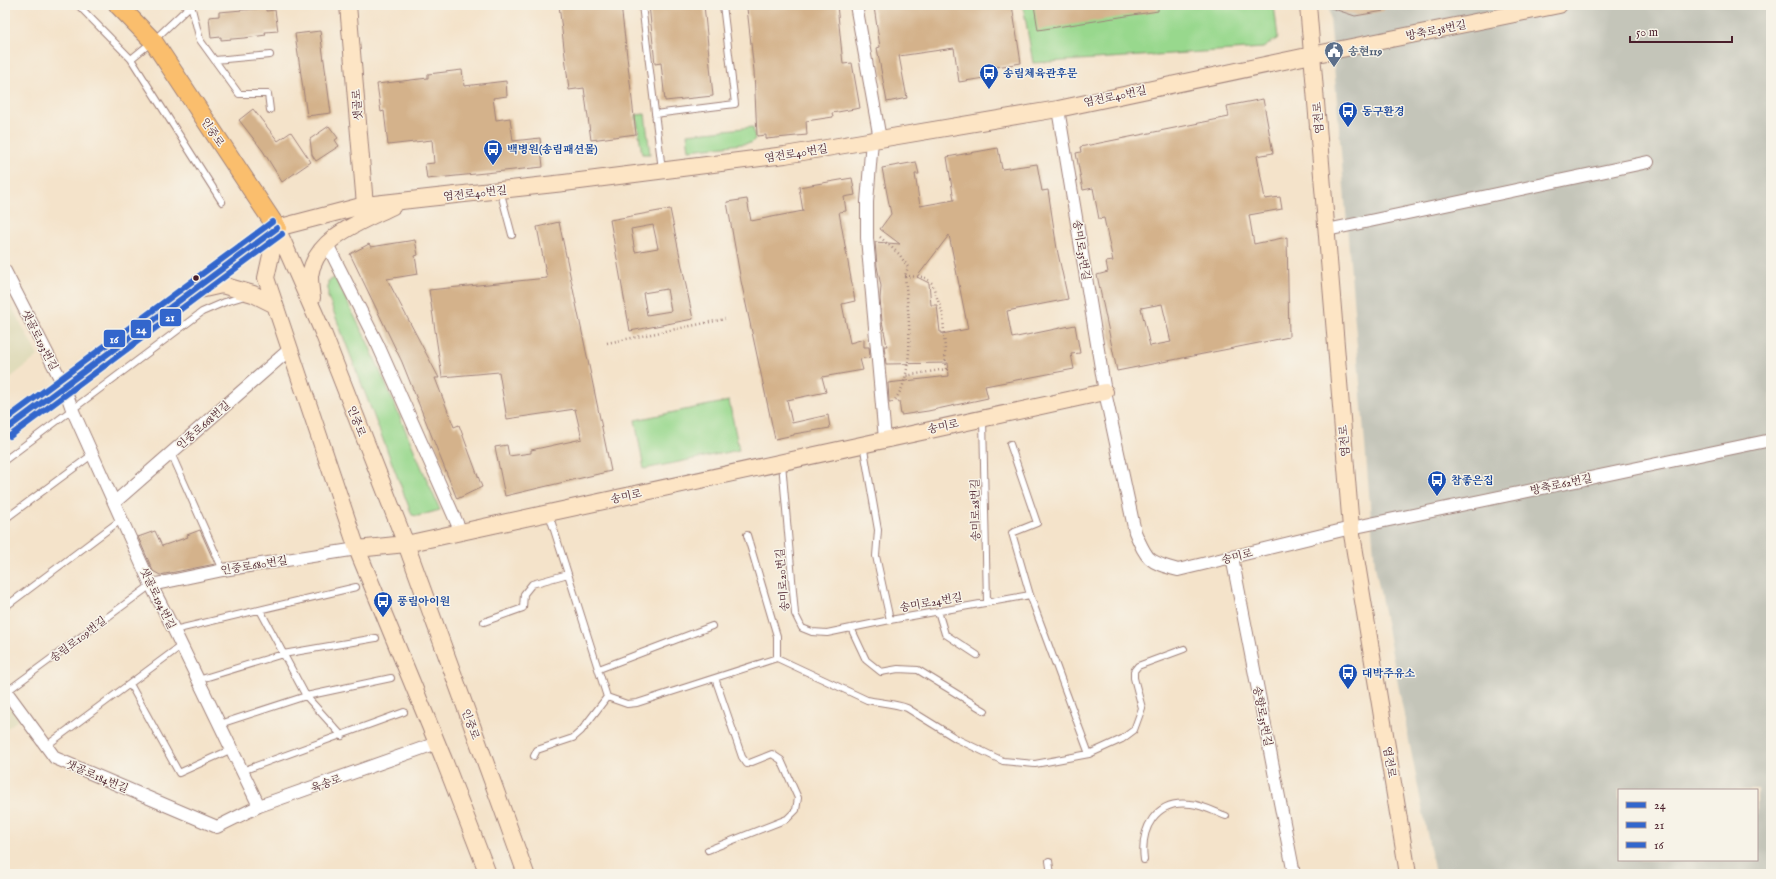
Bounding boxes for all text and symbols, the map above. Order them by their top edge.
street label: 방축로38번길 [1405,18,1468,44]
scale bar [1630,18,1732,44]
text: 50 m [1636,25,1658,40]
public building icon: 송현119 [1323,40,1345,68]
place label: 송현119 [1348,45,1382,59]
bus stop icon: 송림체육관후문 [978,62,1000,90]
place label: 송림체육관후문 [1003,67,1078,81]
street label: 염전로40번길 [1082,83,1148,110]
street label: 샛골로 [350,88,366,121]
bus stop icon: 동구환경 [1337,100,1359,128]
street label: 염전로 [1311,101,1327,134]
place label: 동구환경 [1361,105,1405,119]
street label: 인중로 [197,115,227,150]
bus stop icon: 백병원(송림패션몰) [482,138,504,166]
street label: 염전로40번길 [763,142,829,166]
place label: 백병원(송림패션몰) [507,143,598,157]
street label: 염전로40번길 [443,184,508,204]
street label: 송미로35번길 [1069,219,1093,281]
unlabelled marker [191,273,201,283]
street label: 샛골로193번길 [18,308,60,373]
line badge: 21 [159,308,182,327]
text: 21 [165,311,175,325]
line badge: 24 [130,319,152,339]
text: 24 [136,323,147,337]
line badge: 16 [103,329,126,348]
text: 16 [110,333,120,347]
street label: 인중로668번길 [174,399,233,453]
street label: 인중로 [344,404,368,439]
street label: 송미로 [926,417,961,437]
street label: 염전로 [1337,424,1353,457]
bus stop icon: 참좋은집 [1426,469,1448,497]
street label: 방축로62번길 [1529,472,1593,498]
place label: 참좋은집 [1451,474,1494,488]
street label: 송미로28번길 [968,479,984,541]
street label: 송미로 [609,487,644,507]
street label: 송미로 [1220,546,1255,568]
street label: 송미로20번길 [773,548,793,612]
street label: 인중로680번길 [220,554,289,578]
street label: 샛골로194번길 [136,565,178,632]
bus stop icon: 풍림아이원 [372,590,394,618]
street label: 송미로24번길 [899,591,964,615]
place label: 풍림아이원 [397,595,450,609]
street label: 송림로109번길 [47,614,110,666]
bus stop icon: 대박주유소 [1337,662,1359,690]
place label: 대박주유소 [1362,667,1416,681]
street label: 송향로35번길 [1249,685,1275,748]
street label: 인중로 [458,707,482,742]
street label: 염전로 [1380,745,1398,779]
street label: 샛골로184번길 [63,757,130,796]
street label: 육송로 [309,772,344,796]
legend [1618,789,1758,861]
text: 24 [1654,798,1666,813]
text: 21 [1654,818,1664,833]
text: 16 [1654,838,1664,853]

